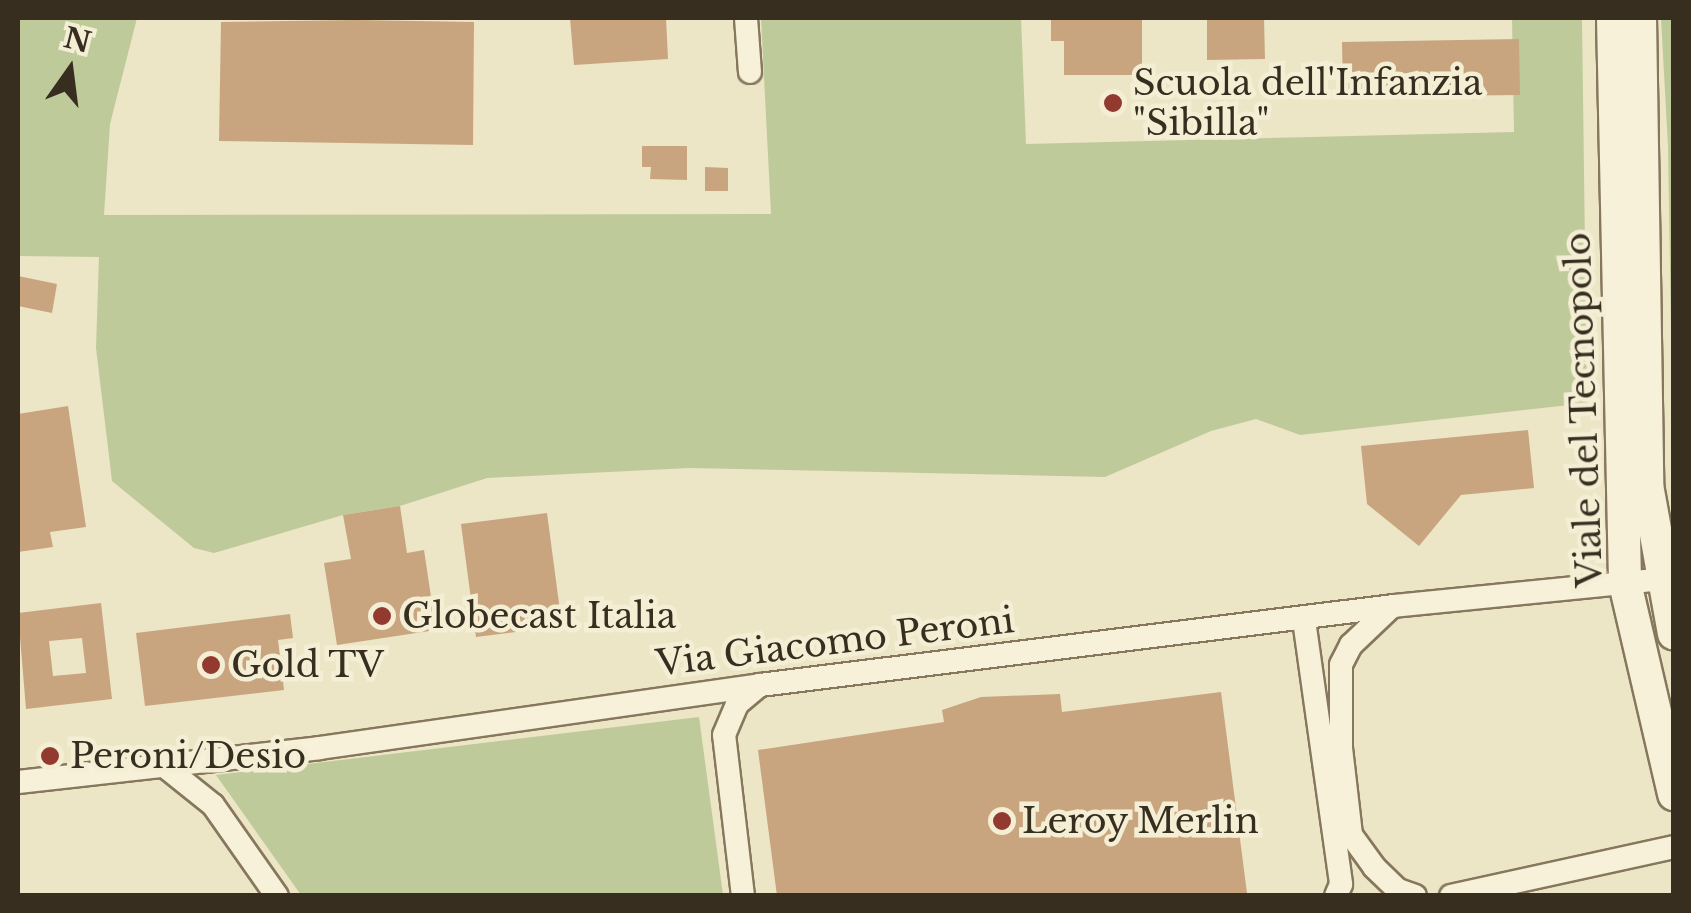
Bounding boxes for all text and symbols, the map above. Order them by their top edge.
north arrow [20,20,120,120]
text: N [60,20,94,61]
place label: Scuola dell'Infanzia "Sibilla" [1133,62,1483,144]
marker: Scuola dell'Infanzia "Sibilla" [1102,92,1124,114]
street label: Viale del Tecnopolo [1557,231,1611,589]
place label: Globecast Italia [402,595,676,637]
street label: Via Giacomo Peroni [653,599,1017,685]
marker: Globecast Italia [371,605,393,627]
place label: Gold TV [231,644,385,686]
marker: Gold TV [200,654,222,676]
place label: Peroni/Desio [70,735,306,777]
marker: Peroni/Desio [39,745,61,767]
place label: Leroy Merlin [1022,800,1260,842]
marker: Leroy Merlin [991,810,1013,832]

